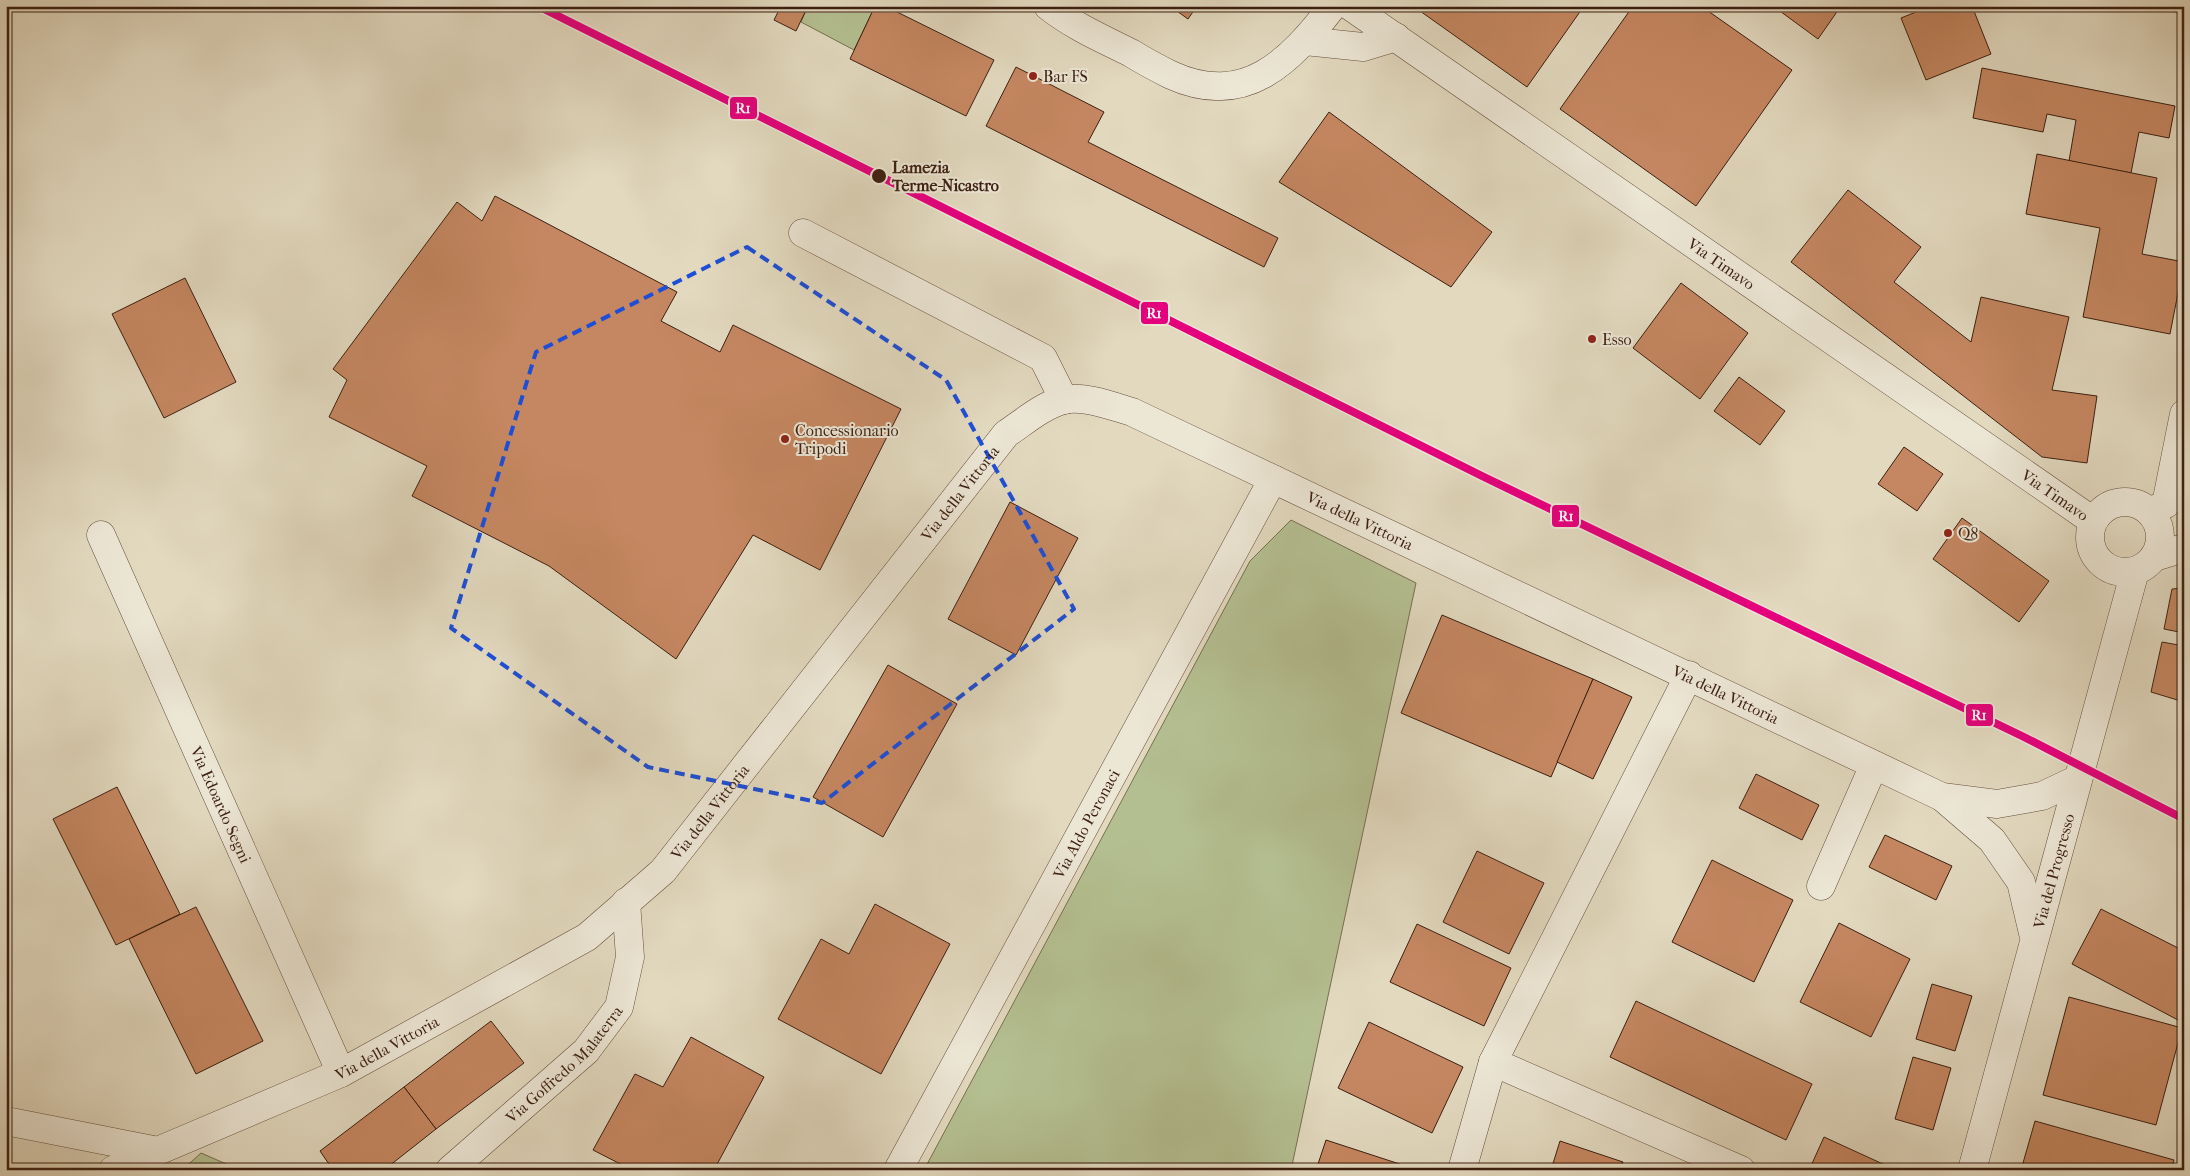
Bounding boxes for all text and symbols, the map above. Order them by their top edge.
place label: Bar FS [1043,67,1088,86]
marker: Bar FS [1027,70,1039,82]
line badge: R1 [729,96,758,120]
text: R1 [735,100,751,117]
place label: Lamezia Terme-Nicastro [891,158,999,195]
marker: Lamezia Terme-Nicastro [870,167,888,185]
street label: Via Timavo [1683,233,1759,293]
line badge: R1 [1140,301,1169,325]
text: R1 [1146,305,1162,322]
place label: Esso [1602,330,1632,349]
marker: Esso [1586,333,1598,345]
place label: Concessionario Tripodi [795,421,899,458]
marker: Concessionario Tripodi [779,433,791,445]
street label: Via della Vittoria [916,441,1003,545]
street label: Via Timavo [2017,464,2092,525]
street label: Via della Vittoria [1303,487,1417,554]
line badge: R1 [1551,504,1580,528]
text: R1 [1558,508,1574,525]
place label: Q8 [1958,524,1978,543]
marker: Q8 [1942,527,1954,539]
street label: Via della Vittoria [1669,660,1783,728]
line badge: R1 [1965,703,1994,727]
text: R1 [1971,707,1987,724]
street label: Via Edoardo Segni [186,742,256,866]
street label: Via della Vittoria [666,760,753,864]
street label: Via Aldo Peronaci [1048,766,1123,882]
street label: Via del Progresso [2028,811,2078,931]
street label: Via Goffredo Malaterra [501,1001,627,1127]
street label: Via della Vittoria [331,1011,442,1084]

